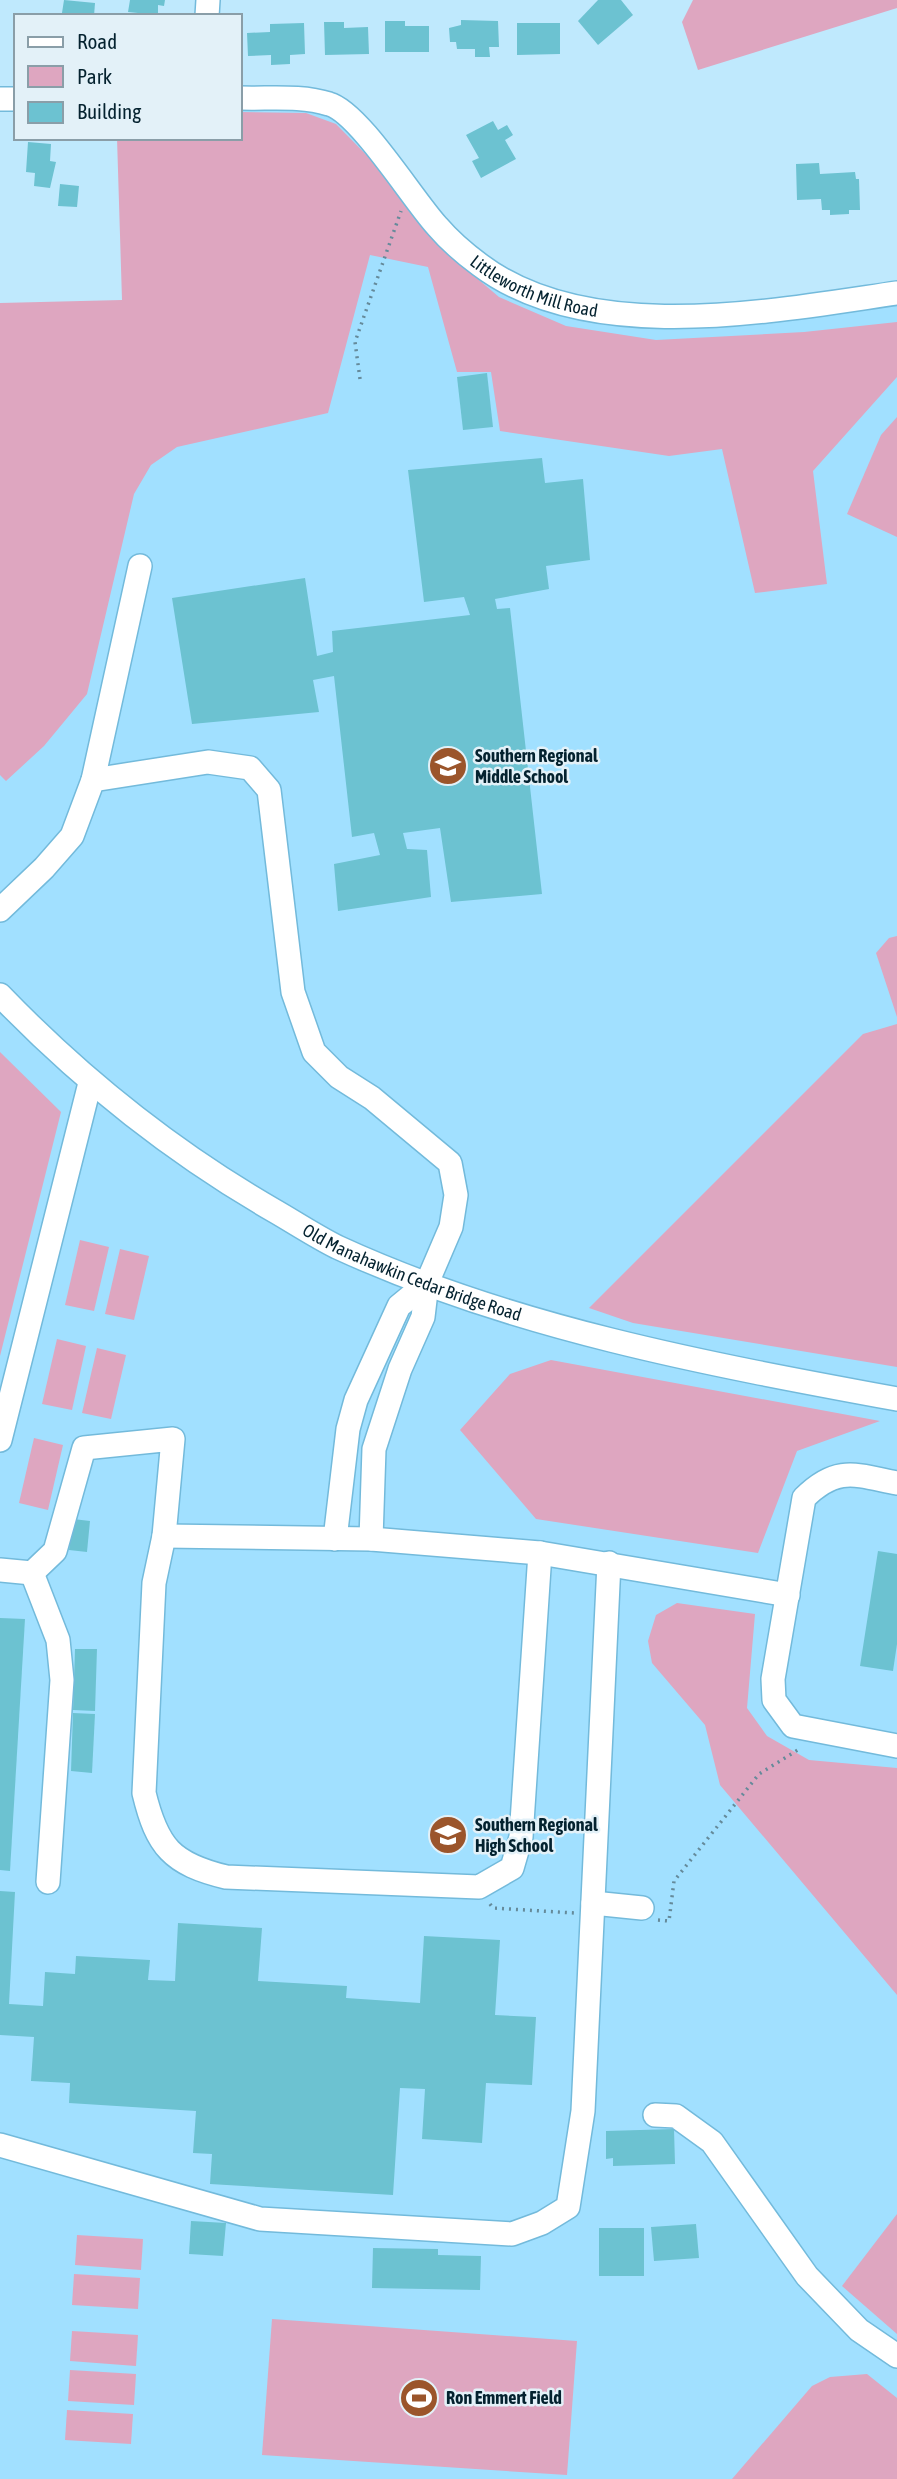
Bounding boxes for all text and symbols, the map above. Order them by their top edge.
legend [14,14,242,140]
text: Road [77,29,117,53]
text: Park [77,64,112,88]
text: Building [77,99,141,123]
street label: Littleworth Mill Road [466,250,599,321]
school or university icon: Southern Regional Middle School [427,745,469,787]
place label: Southern Regional Middle School [475,745,598,787]
street label: Old Manahawkin Cedar Bridge Road [299,1219,524,1325]
school or university icon: Southern Regional High School [427,1814,469,1856]
place label: Southern Regional High School [475,1814,598,1856]
sports icon: Ron Emmert Field [398,2377,440,2419]
place label: Ron Emmert Field [446,2387,562,2408]

